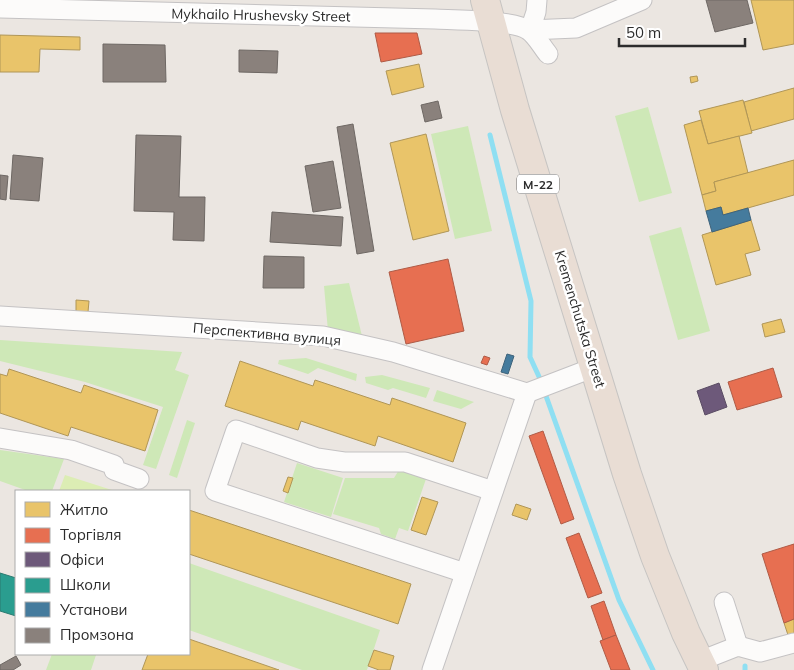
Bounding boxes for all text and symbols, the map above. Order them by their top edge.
street label: Mykhailo Hrushevsky Street [171,4,351,26]
scale bar [619,15,745,47]
text: 50 m [626,23,661,42]
road number: М-22 [517,174,559,193]
street label: Kremenchutska Street [551,248,609,390]
street label: Перспективна вулиця [192,319,342,349]
legend [15,490,190,655]
text: Житло [60,500,108,519]
text: Торгівля [60,525,122,544]
text: Офіси [60,550,104,569]
text: Школи [60,575,111,594]
text: Установи [59,600,128,619]
text: Промзона [60,625,134,644]

